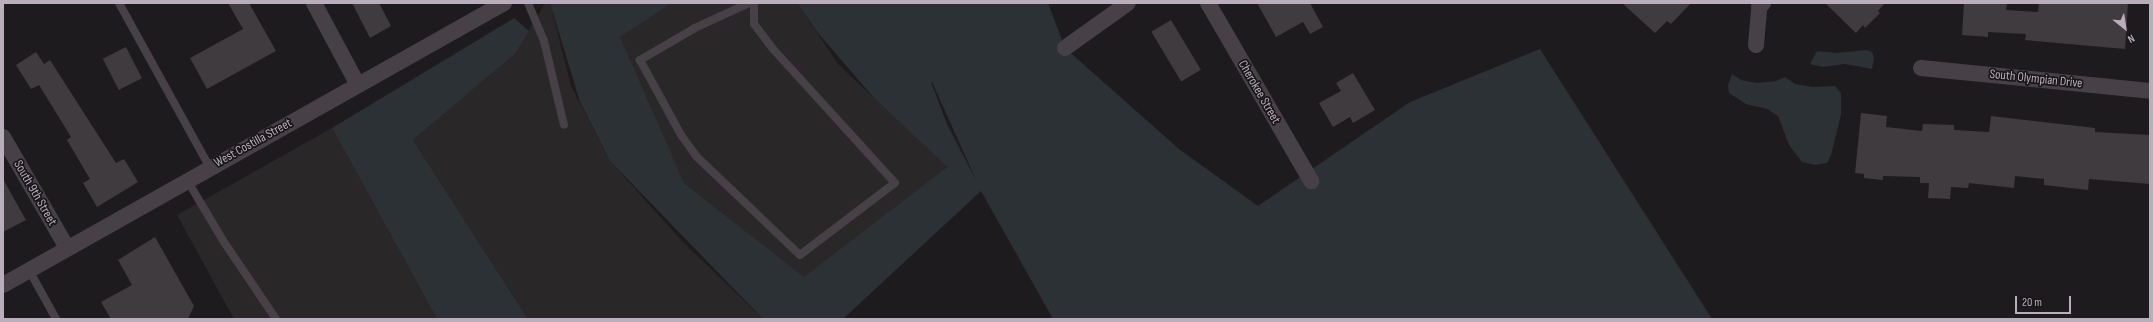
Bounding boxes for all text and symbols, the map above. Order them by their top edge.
north arrow [2105,8,2145,48]
text: N [2125,32,2137,46]
street label: Cherokee Street [1235,57,1283,127]
street label: South Olympian Drive [1989,66,2083,92]
street label: West Costilla Street [212,115,294,171]
street label: South 9th Street [10,158,60,228]
scale bar [2017,288,2073,314]
text: 20 m [2022,295,2042,310]

